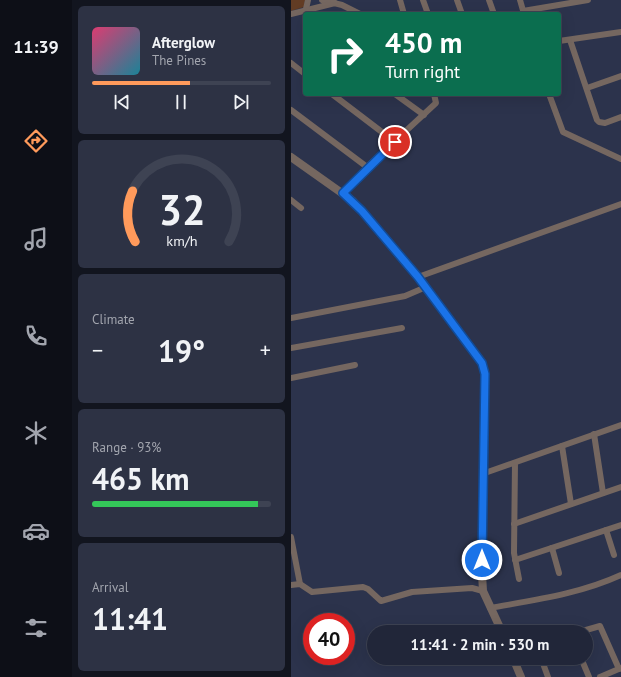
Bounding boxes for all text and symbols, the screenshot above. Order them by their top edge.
text: 450 m [385,24,462,61]
icon: right [319,28,371,80]
text: Afterglow [152,33,215,52]
text: 11:39 [13,35,59,58]
text: The Pines [152,52,206,69]
text: Turn right [385,60,460,83]
icon: previous [111,91,133,113]
icon: pause [170,91,192,113]
icon: next [230,91,252,113]
pin [378,125,412,159]
icon: directions [22,127,50,155]
icon: arrive [384,131,406,153]
text: 32 [158,183,205,236]
icon: music [22,225,50,253]
text: km/h [166,231,197,250]
text: Climate [92,311,135,328]
icon: phone [22,322,50,350]
text: 19° [158,331,205,370]
text: − [92,336,103,364]
text: + [260,336,271,364]
icon: climate [22,419,50,447]
text: Range · 93% [92,439,161,456]
text: 465 km [92,459,190,498]
icon: car [22,517,50,545]
position arrow [461,539,503,581]
text: Arrival [92,579,128,596]
text: 11:41 [92,599,168,638]
speed limit sign: 40 [303,613,355,665]
icon: filters [22,614,50,642]
text: 11:41 · 2 min · 530 m [411,635,549,654]

